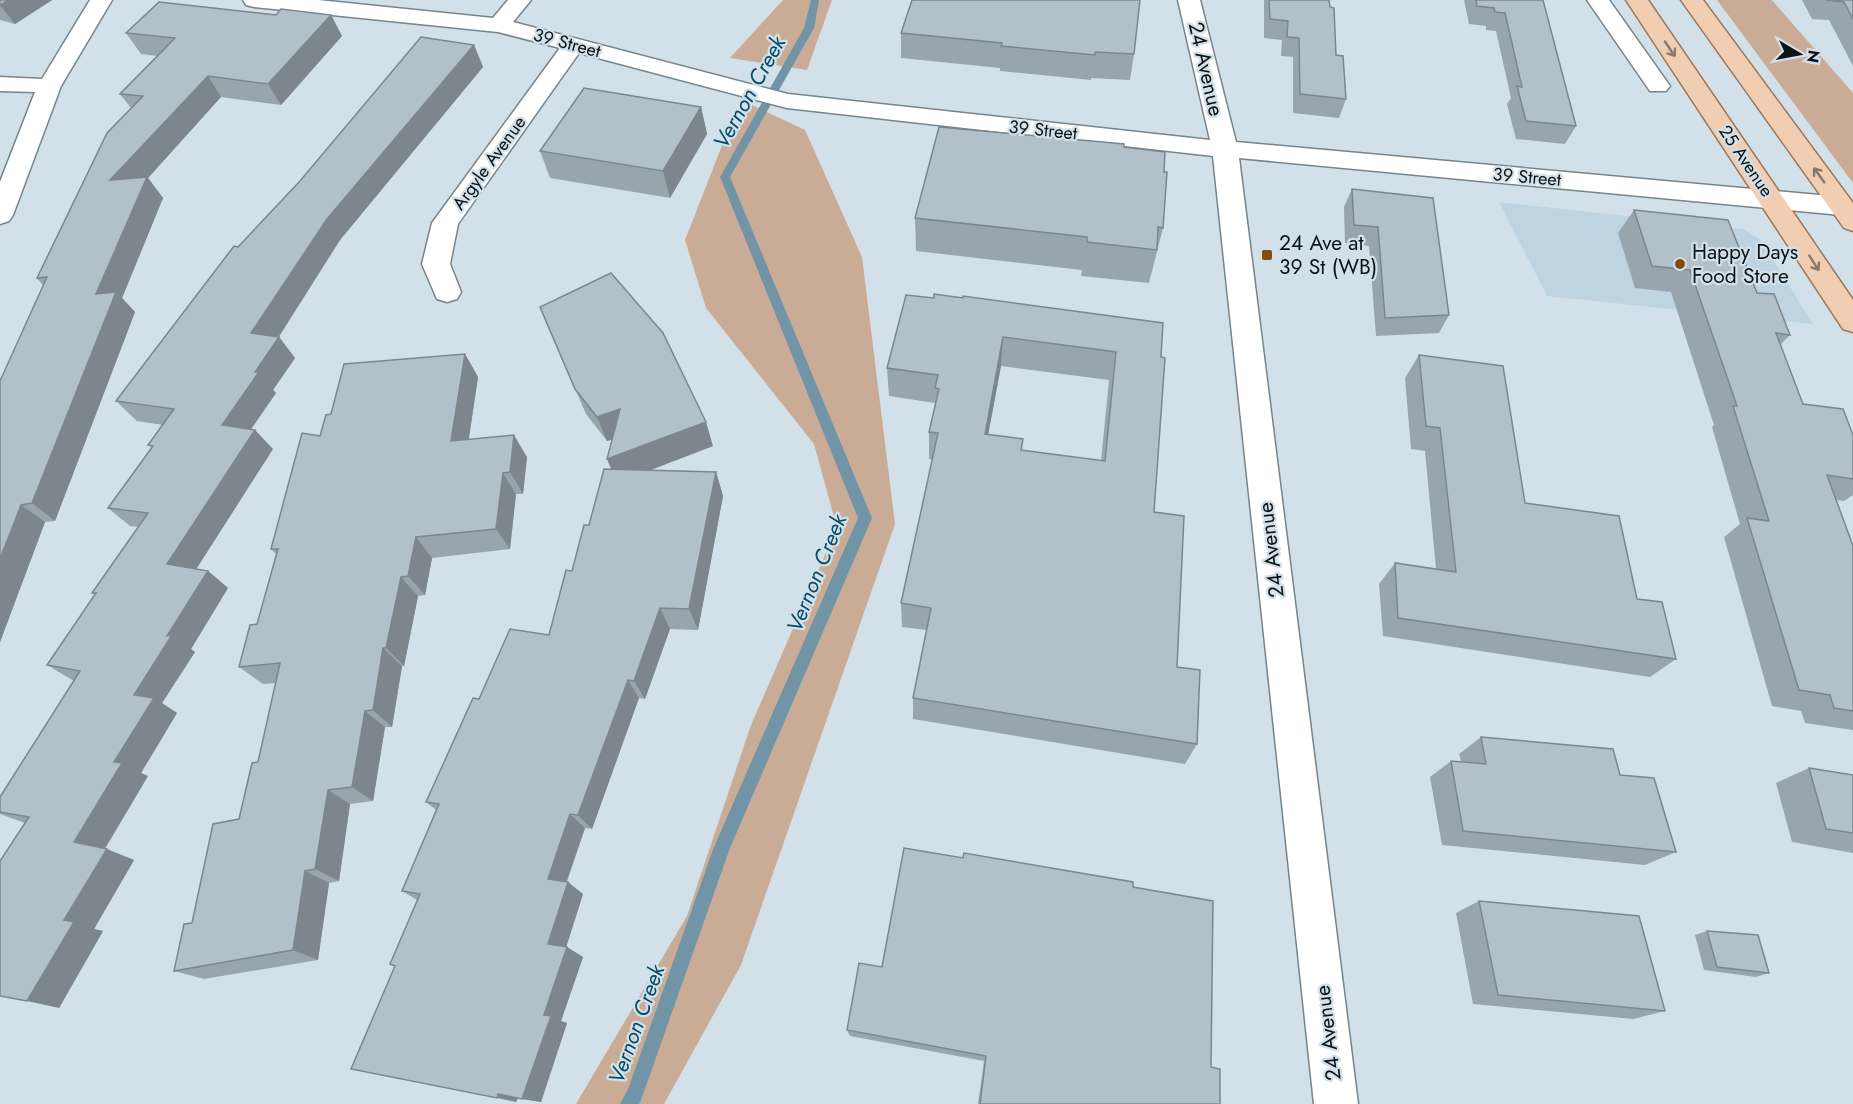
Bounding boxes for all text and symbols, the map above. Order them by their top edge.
street label: 24 Avenue [1181,19,1231,119]
street label: 39 Street [531,22,604,65]
north arrow [1769,24,1829,84]
water label: Vernon Creek [705,28,794,154]
one-way arrow [1664,40,1676,56]
text: N [1801,48,1826,65]
street label: Argyle Avenue [446,111,532,215]
street label: 39 Street [1008,113,1079,147]
street label: 25 Avenue [1712,120,1780,202]
street label: 39 Street [1492,161,1563,193]
one-way arrow [1813,167,1825,184]
place label: 24 Ave at 39 St (WB) [1279,228,1377,282]
place label: Happy Days Food Store [1692,237,1798,291]
marker: 24 Ave at 39 St (WB) [1260,248,1274,262]
one-way arrow [1807,254,1820,271]
marker: Happy Days Food Store [1673,257,1687,271]
street label: 24 Avenue [1250,500,1292,599]
water label: Vernon Creek [778,508,855,637]
water label: Vernon Creek [600,959,673,1088]
street label: 24 Avenue [1307,983,1349,1082]

